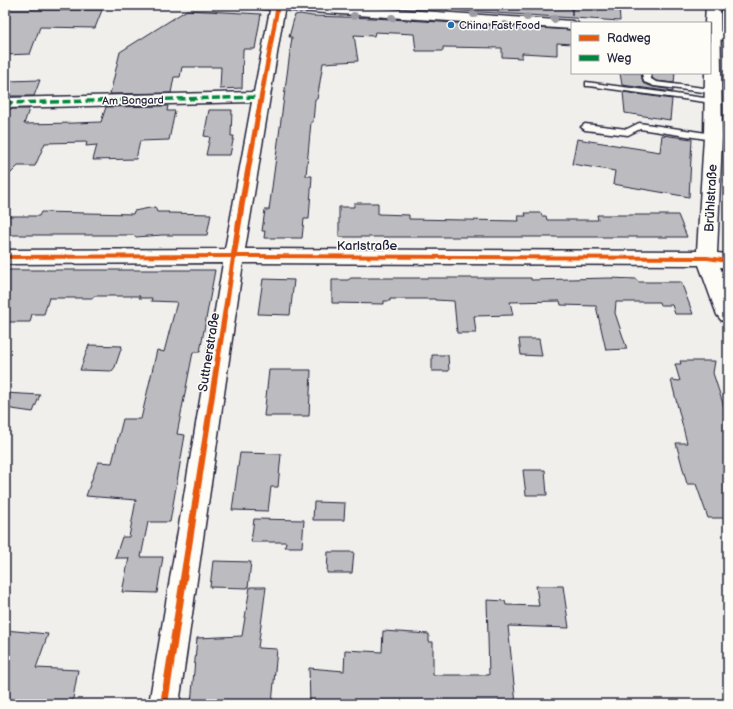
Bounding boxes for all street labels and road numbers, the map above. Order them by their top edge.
street label: Am Bongard [102,93,164,108]
street label: Brühlstraße [701,163,721,233]
street label: Karlstraße [337,238,397,254]
street label: Suttnerstraße [195,311,223,393]

